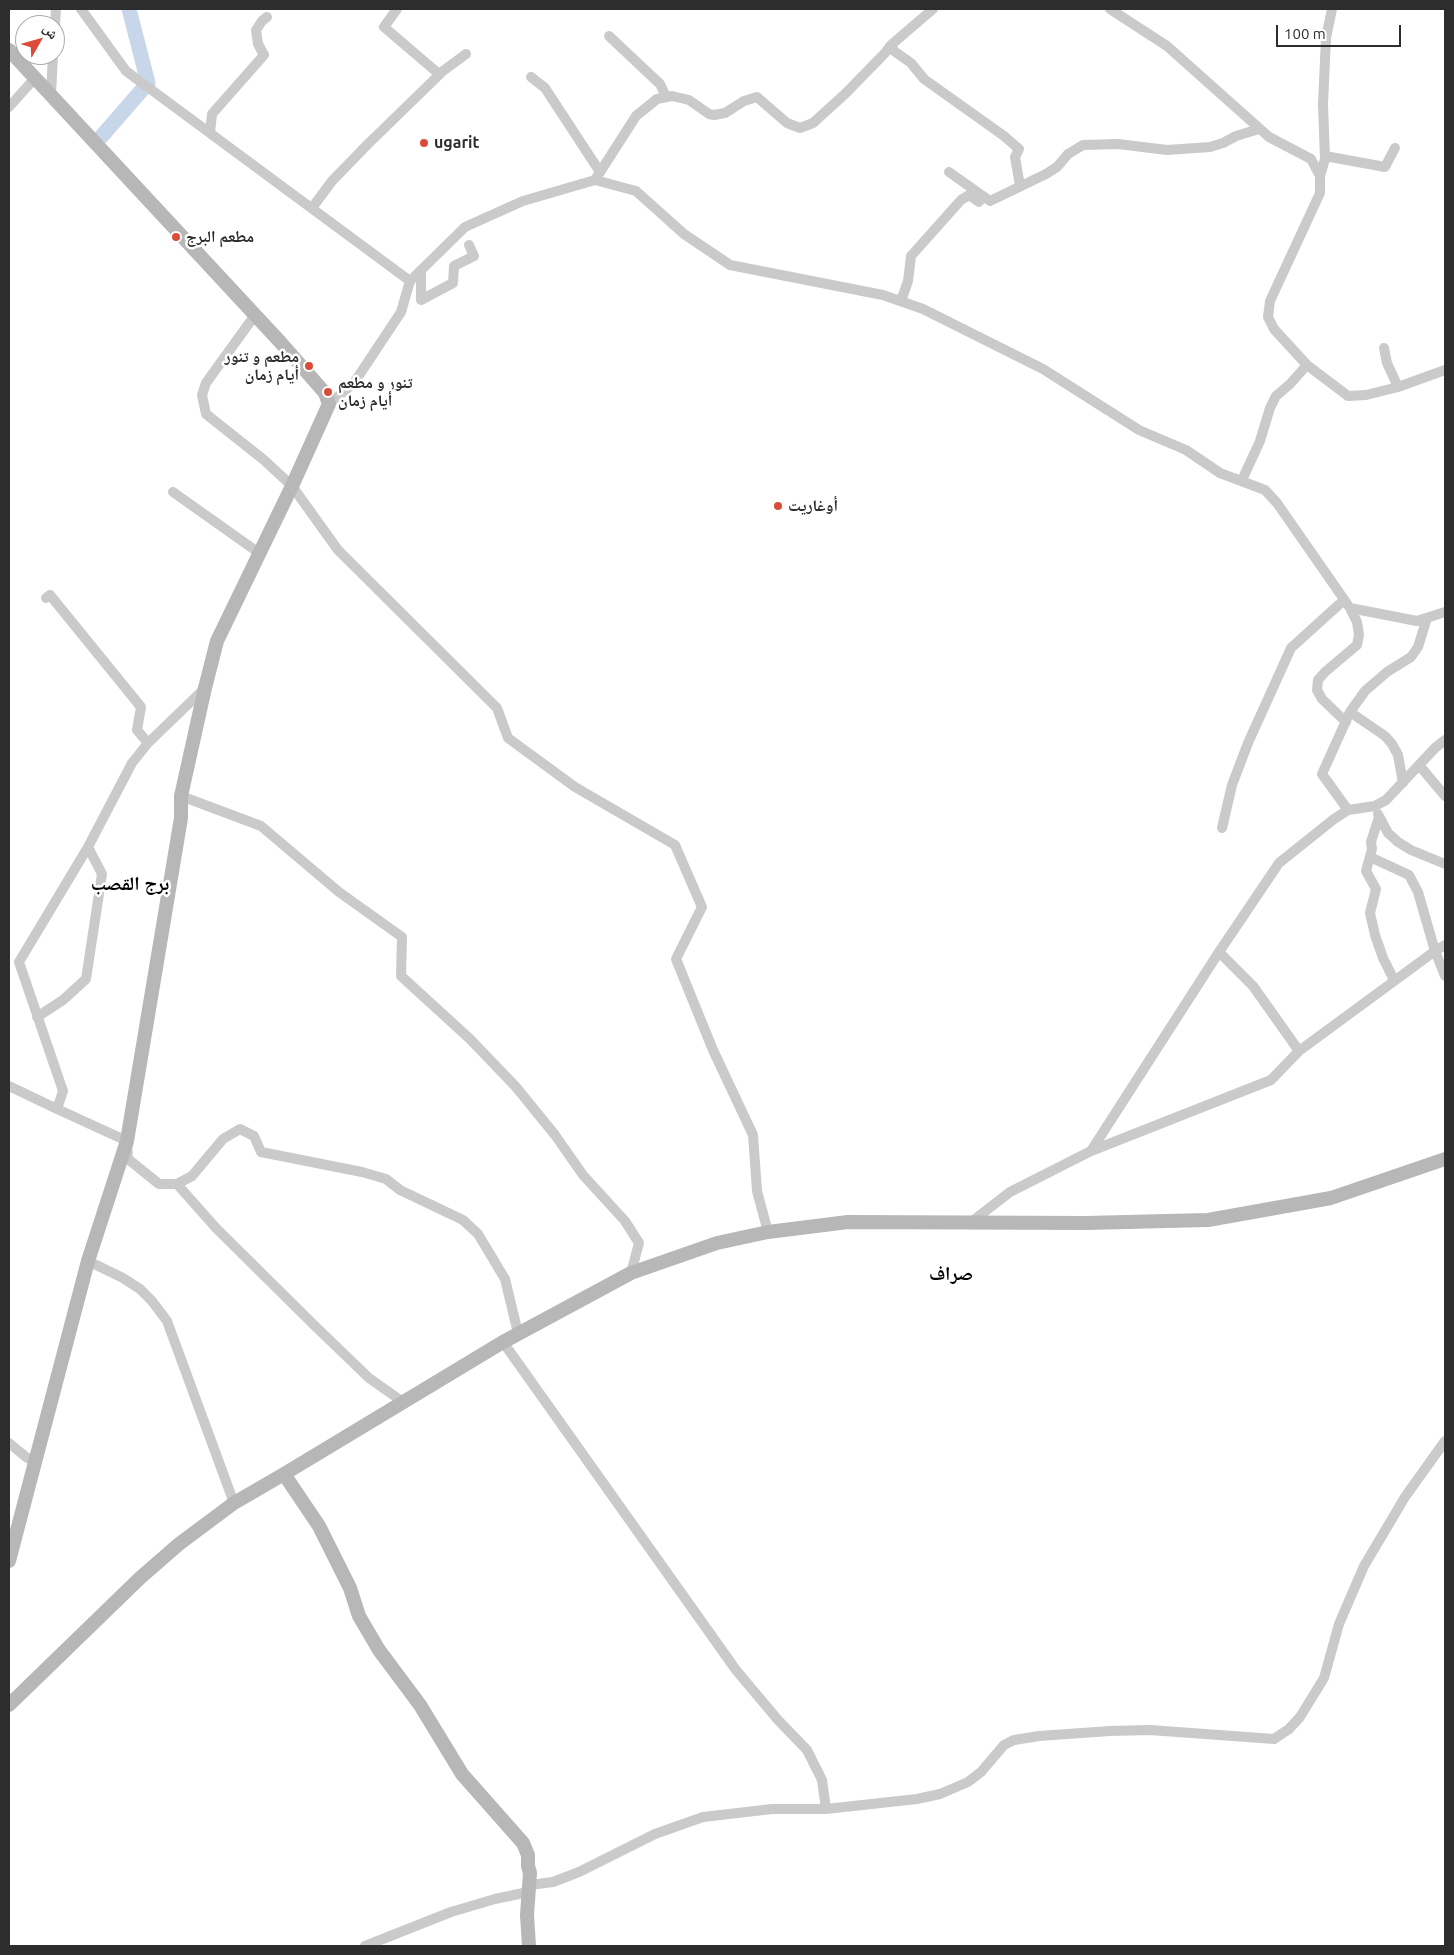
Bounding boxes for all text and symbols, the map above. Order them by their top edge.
north arrow [15,15,65,65]
scale bar [1279,15,1404,47]
text: ش [40,21,62,42]
text: 100 m [1284,25,1326,42]
place label: ugarit [434,133,479,153]
marker: ugarit [418,137,430,149]
place label: مطعم البرج [186,227,254,247]
marker: مطعم البرج [170,231,182,243]
place label: مطعم و تنور أيام زمان [225,347,299,385]
marker: مطعم و تنور أيام زمان [303,360,315,372]
place label: تنور و مطعم أيام زمان [338,373,412,411]
marker: تنور و مطعم أيام زمان [322,386,334,398]
place label: أوغاريت [788,496,838,516]
marker: أوغاريت [772,500,784,512]
district label: برج القصب [91,873,169,895]
district label: صراف [929,1263,973,1285]

